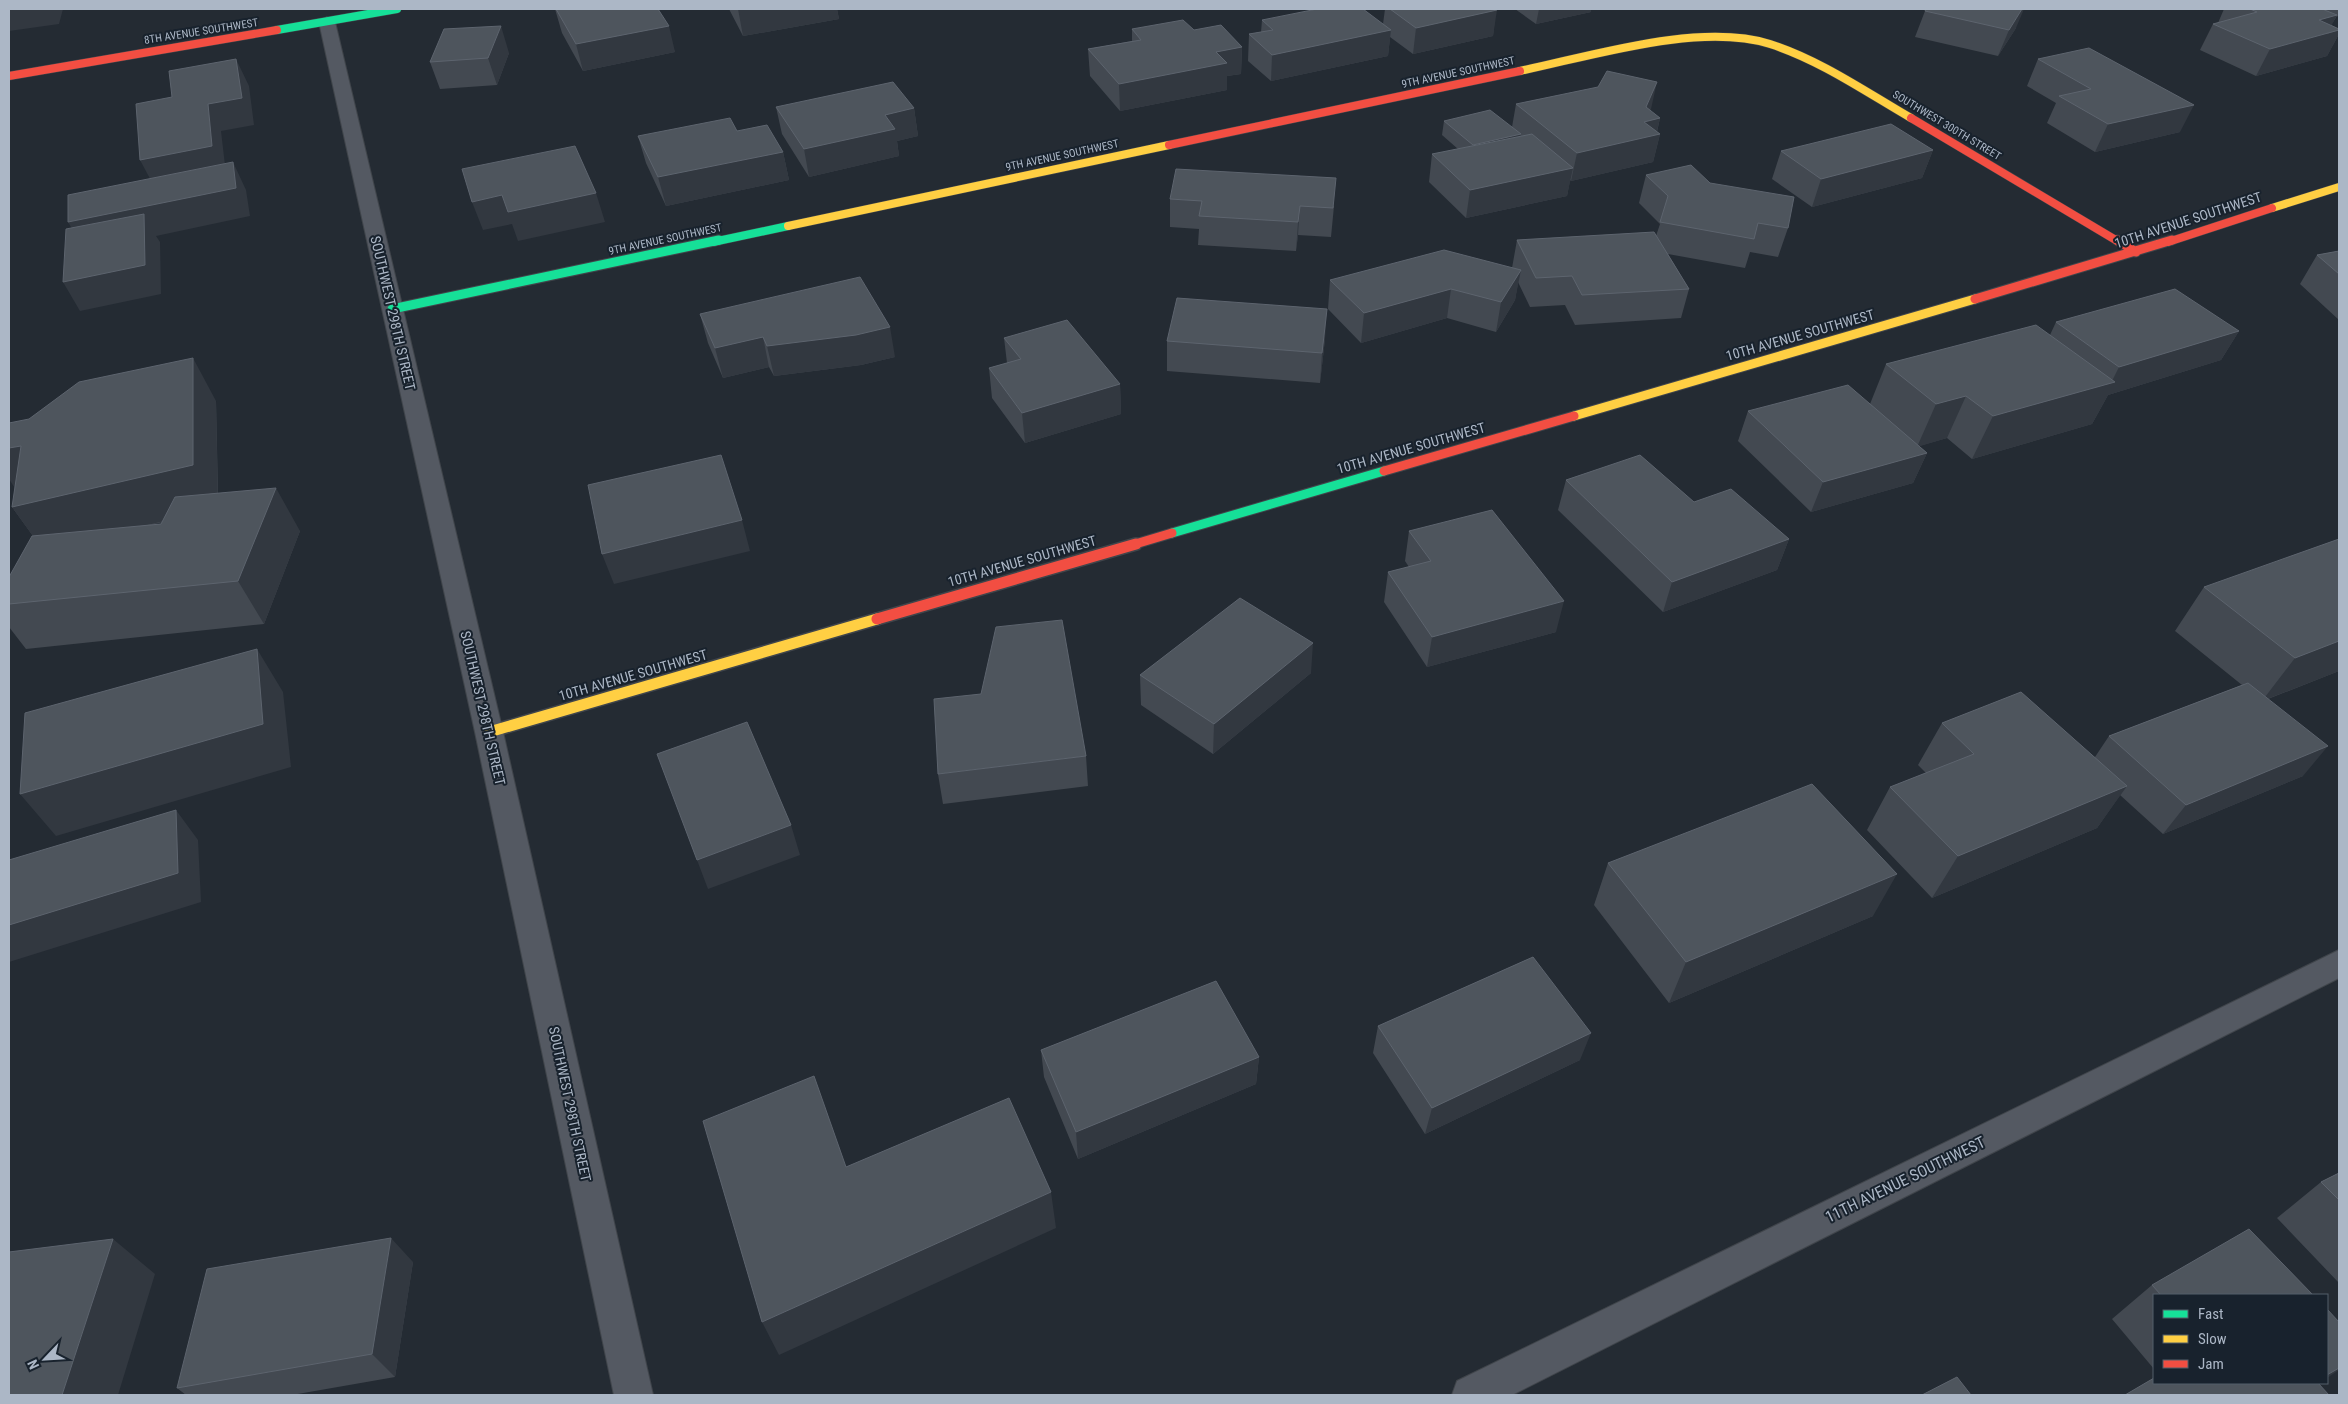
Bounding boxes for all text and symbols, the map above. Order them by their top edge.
street label: 8TH AVENUE SOUTHWEST [143,16,259,47]
street label: 9TH AVENUE SOUTHWEST [1400,54,1516,91]
street label: SOUTHWEST 300TH STREET [1890,88,2003,163]
street label: 9TH AVENUE SOUTHWEST [1004,137,1120,174]
street label: 10TH AVENUE SOUTHWEST [2112,189,2264,251]
street label: 9TH AVENUE SOUTHWEST [607,221,723,258]
street label: SOUTHWEST 298TH STREET [367,234,419,392]
street label: 10TH AVENUE SOUTHWEST [1724,306,1876,364]
street label: 10TH AVENUE SOUTHWEST [1335,419,1487,477]
street label: 10TH AVENUE SOUTHWEST [946,532,1098,590]
street label: SOUTHWEST 298TH STREET [457,629,509,787]
street label: 10TH AVENUE SOUTHWEST [557,646,709,704]
street label: SOUTHWEST 298TH STREET [546,1025,594,1183]
street label: 11TH AVENUE SOUTHWEST [1822,1132,1988,1226]
legend [2153,1294,2328,1384]
text: Fast [2198,1305,2223,1323]
text: Slow [2198,1330,2227,1348]
north arrow [20,1334,70,1384]
text: Jam [2198,1355,2224,1373]
text: N [24,1357,42,1372]

